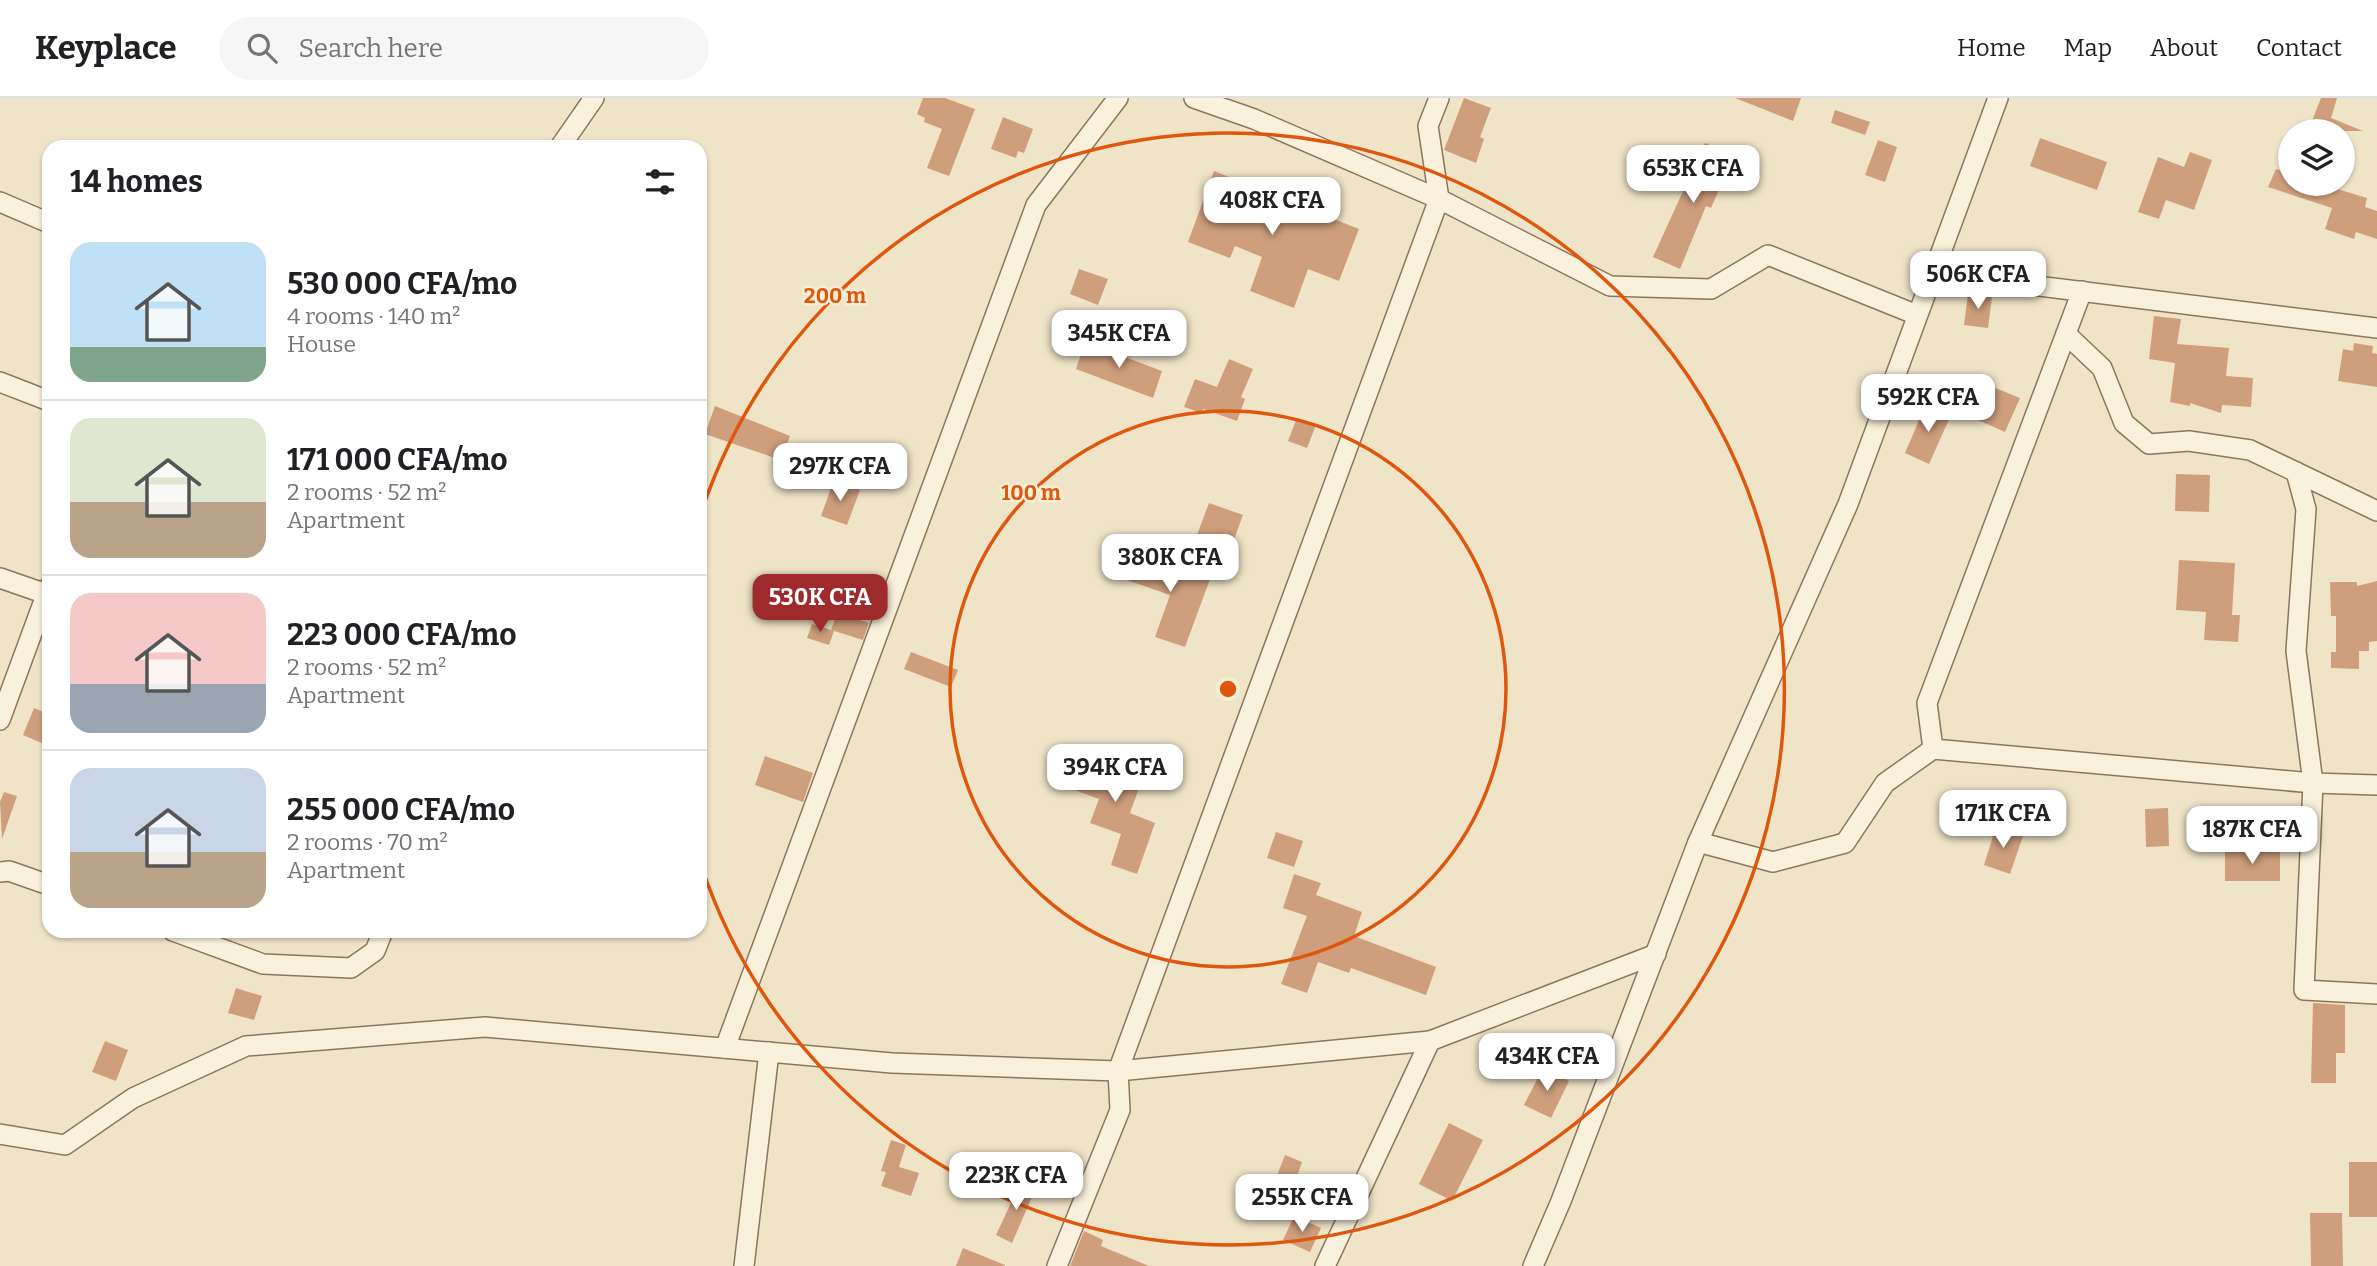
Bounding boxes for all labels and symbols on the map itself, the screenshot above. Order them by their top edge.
pin: 653K CFA [1621,146,1765,205]
pin: 408K CFA [1200,178,1344,237]
pin: 506K CFA [1906,252,2050,311]
text: 200 m [804,283,866,309]
pin: 345K CFA [1047,310,1191,370]
pin: 592K CFA [1856,374,2000,434]
pin: 297K CFA [768,444,912,503]
text: 100 m [1001,480,1061,506]
pin: 380K CFA [1098,534,1242,594]
pin: 530K CFA [748,574,892,634]
centre of rings [1216,677,1240,701]
pin: 394K CFA [1043,744,1187,804]
pin: 171K CFA [1931,790,2075,850]
pin: 187K CFA [2180,806,2324,866]
pin: 434K CFA [1475,1034,1619,1093]
pin: 223K CFA [944,1152,1088,1212]
pin: 255K CFA [1230,1174,1374,1234]

